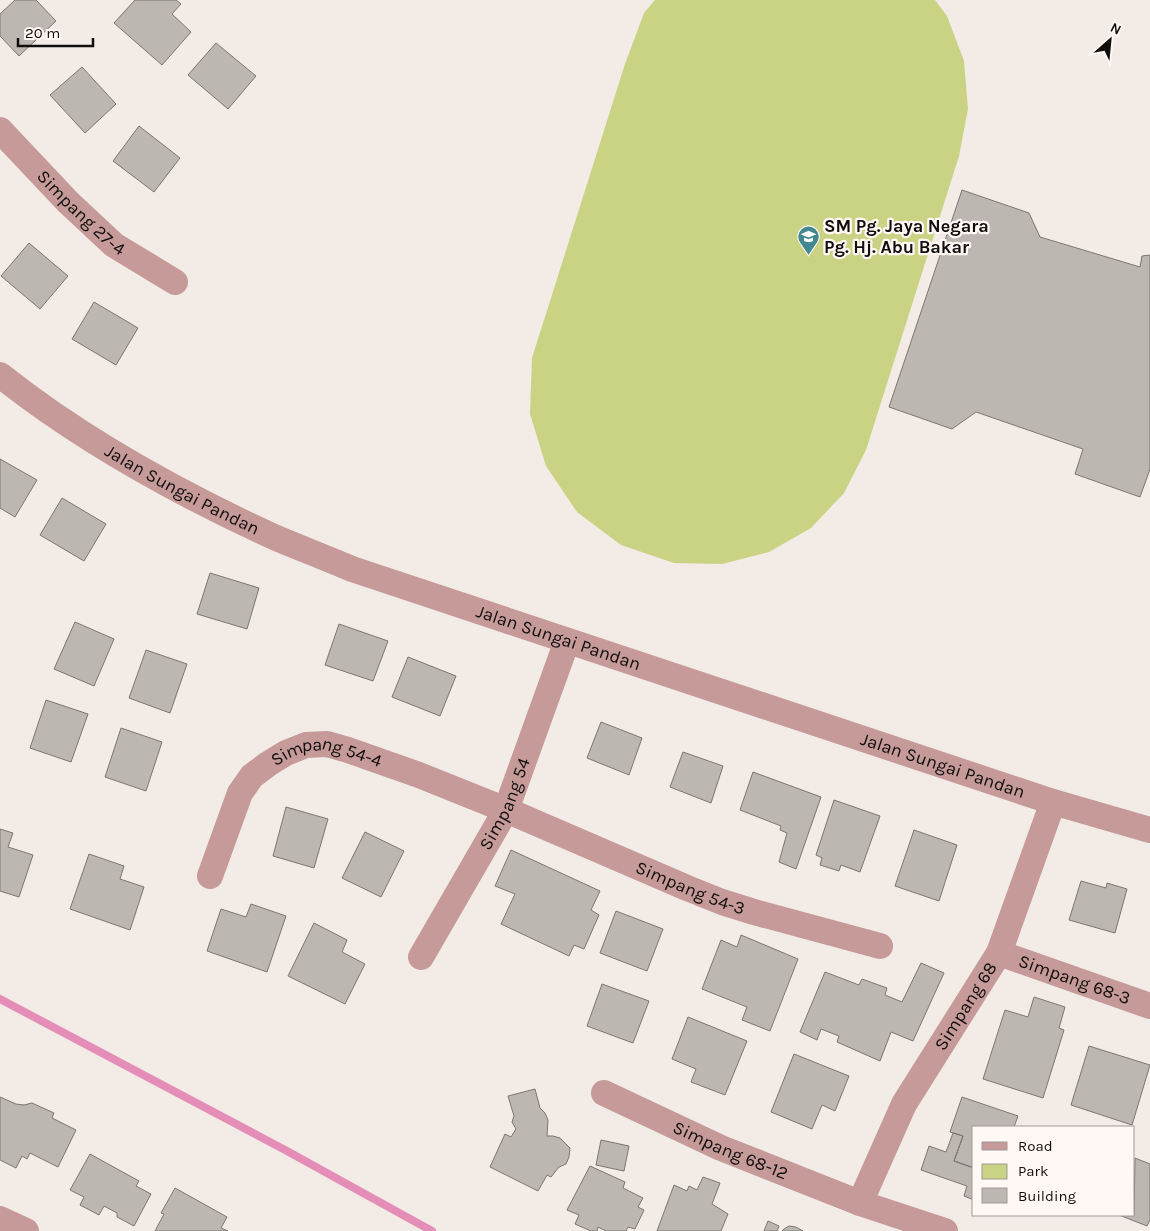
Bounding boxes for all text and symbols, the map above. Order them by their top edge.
scale bar [18,15,92,47]
north arrow [1085,15,1135,65]
text: N [1107,19,1124,39]
text: 20 m [25,24,60,42]
street label: Simpang 27-4 [32,165,129,260]
place label: SM Pg. Jaya Negara Pg. Hj. Abu Bakar [824,215,989,258]
school or university icon: SM Pg. Jaya Negara Pg. Hj. Abu Bakar [796,224,820,255]
street label: Jalan Sungai Pandan [101,440,263,540]
street label: Jalan Sungai Pandan [473,600,644,675]
street label: Jalan Sungai Pandan [858,728,1028,803]
street label: Simpang 54-4 [267,732,385,772]
street label: Simpang 54 [474,755,535,854]
street label: Simpang 54-3 [632,856,748,920]
street label: Simpang 68-3 [1016,950,1133,1009]
street label: Simpang 68 [930,958,1002,1054]
street label: Simpang 68-12 [669,1116,791,1184]
legend [972,1126,1135,1216]
text: Road [1018,1137,1053,1155]
text: Park [1018,1162,1048,1180]
text: Building [1018,1187,1076,1205]

